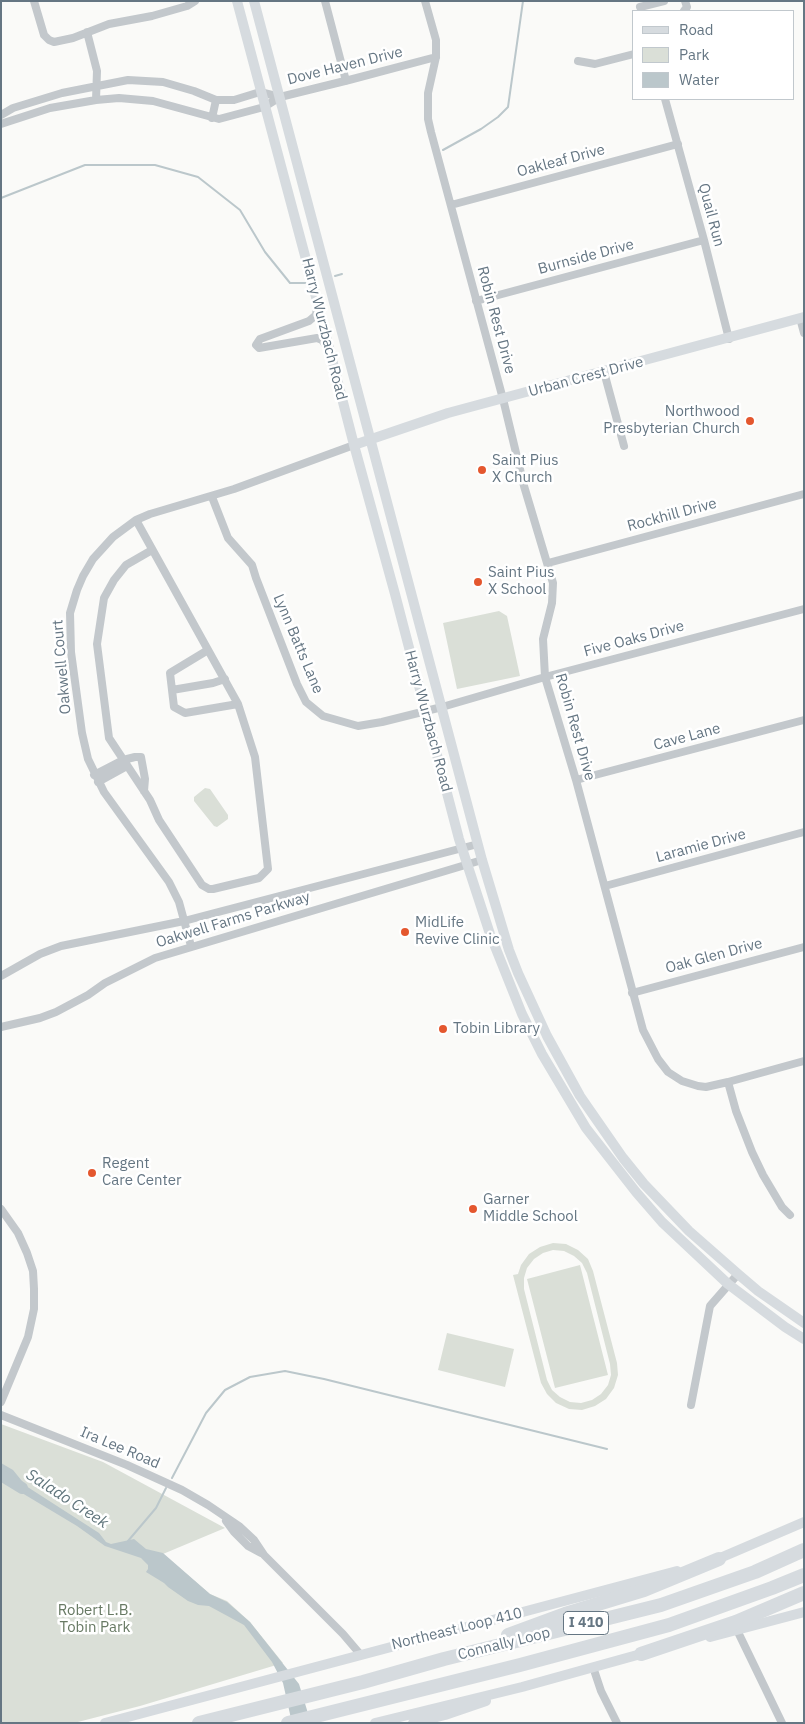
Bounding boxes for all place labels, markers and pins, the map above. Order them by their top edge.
place label: Northwood Presbyterian Church [603,403,740,438]
marker: Northwood Presbyterian Church [744,415,756,427]
place label: Saint Pius X Church [492,452,558,487]
marker: Saint Pius X Church [476,464,488,476]
place label: Saint Pius X School [488,564,554,599]
marker: Saint Pius X School [472,576,484,588]
place label: MidLife Revive Clinic [415,914,500,949]
marker: MidLife Revive Clinic [399,926,411,938]
place label: Tobin Library [453,1020,540,1038]
marker: Tobin Library [437,1023,449,1035]
place label: Regent Care Center [102,1155,182,1190]
marker: Regent Care Center [86,1167,98,1179]
place label: Garner Middle School [483,1191,578,1226]
marker: Garner Middle School [467,1203,479,1215]

